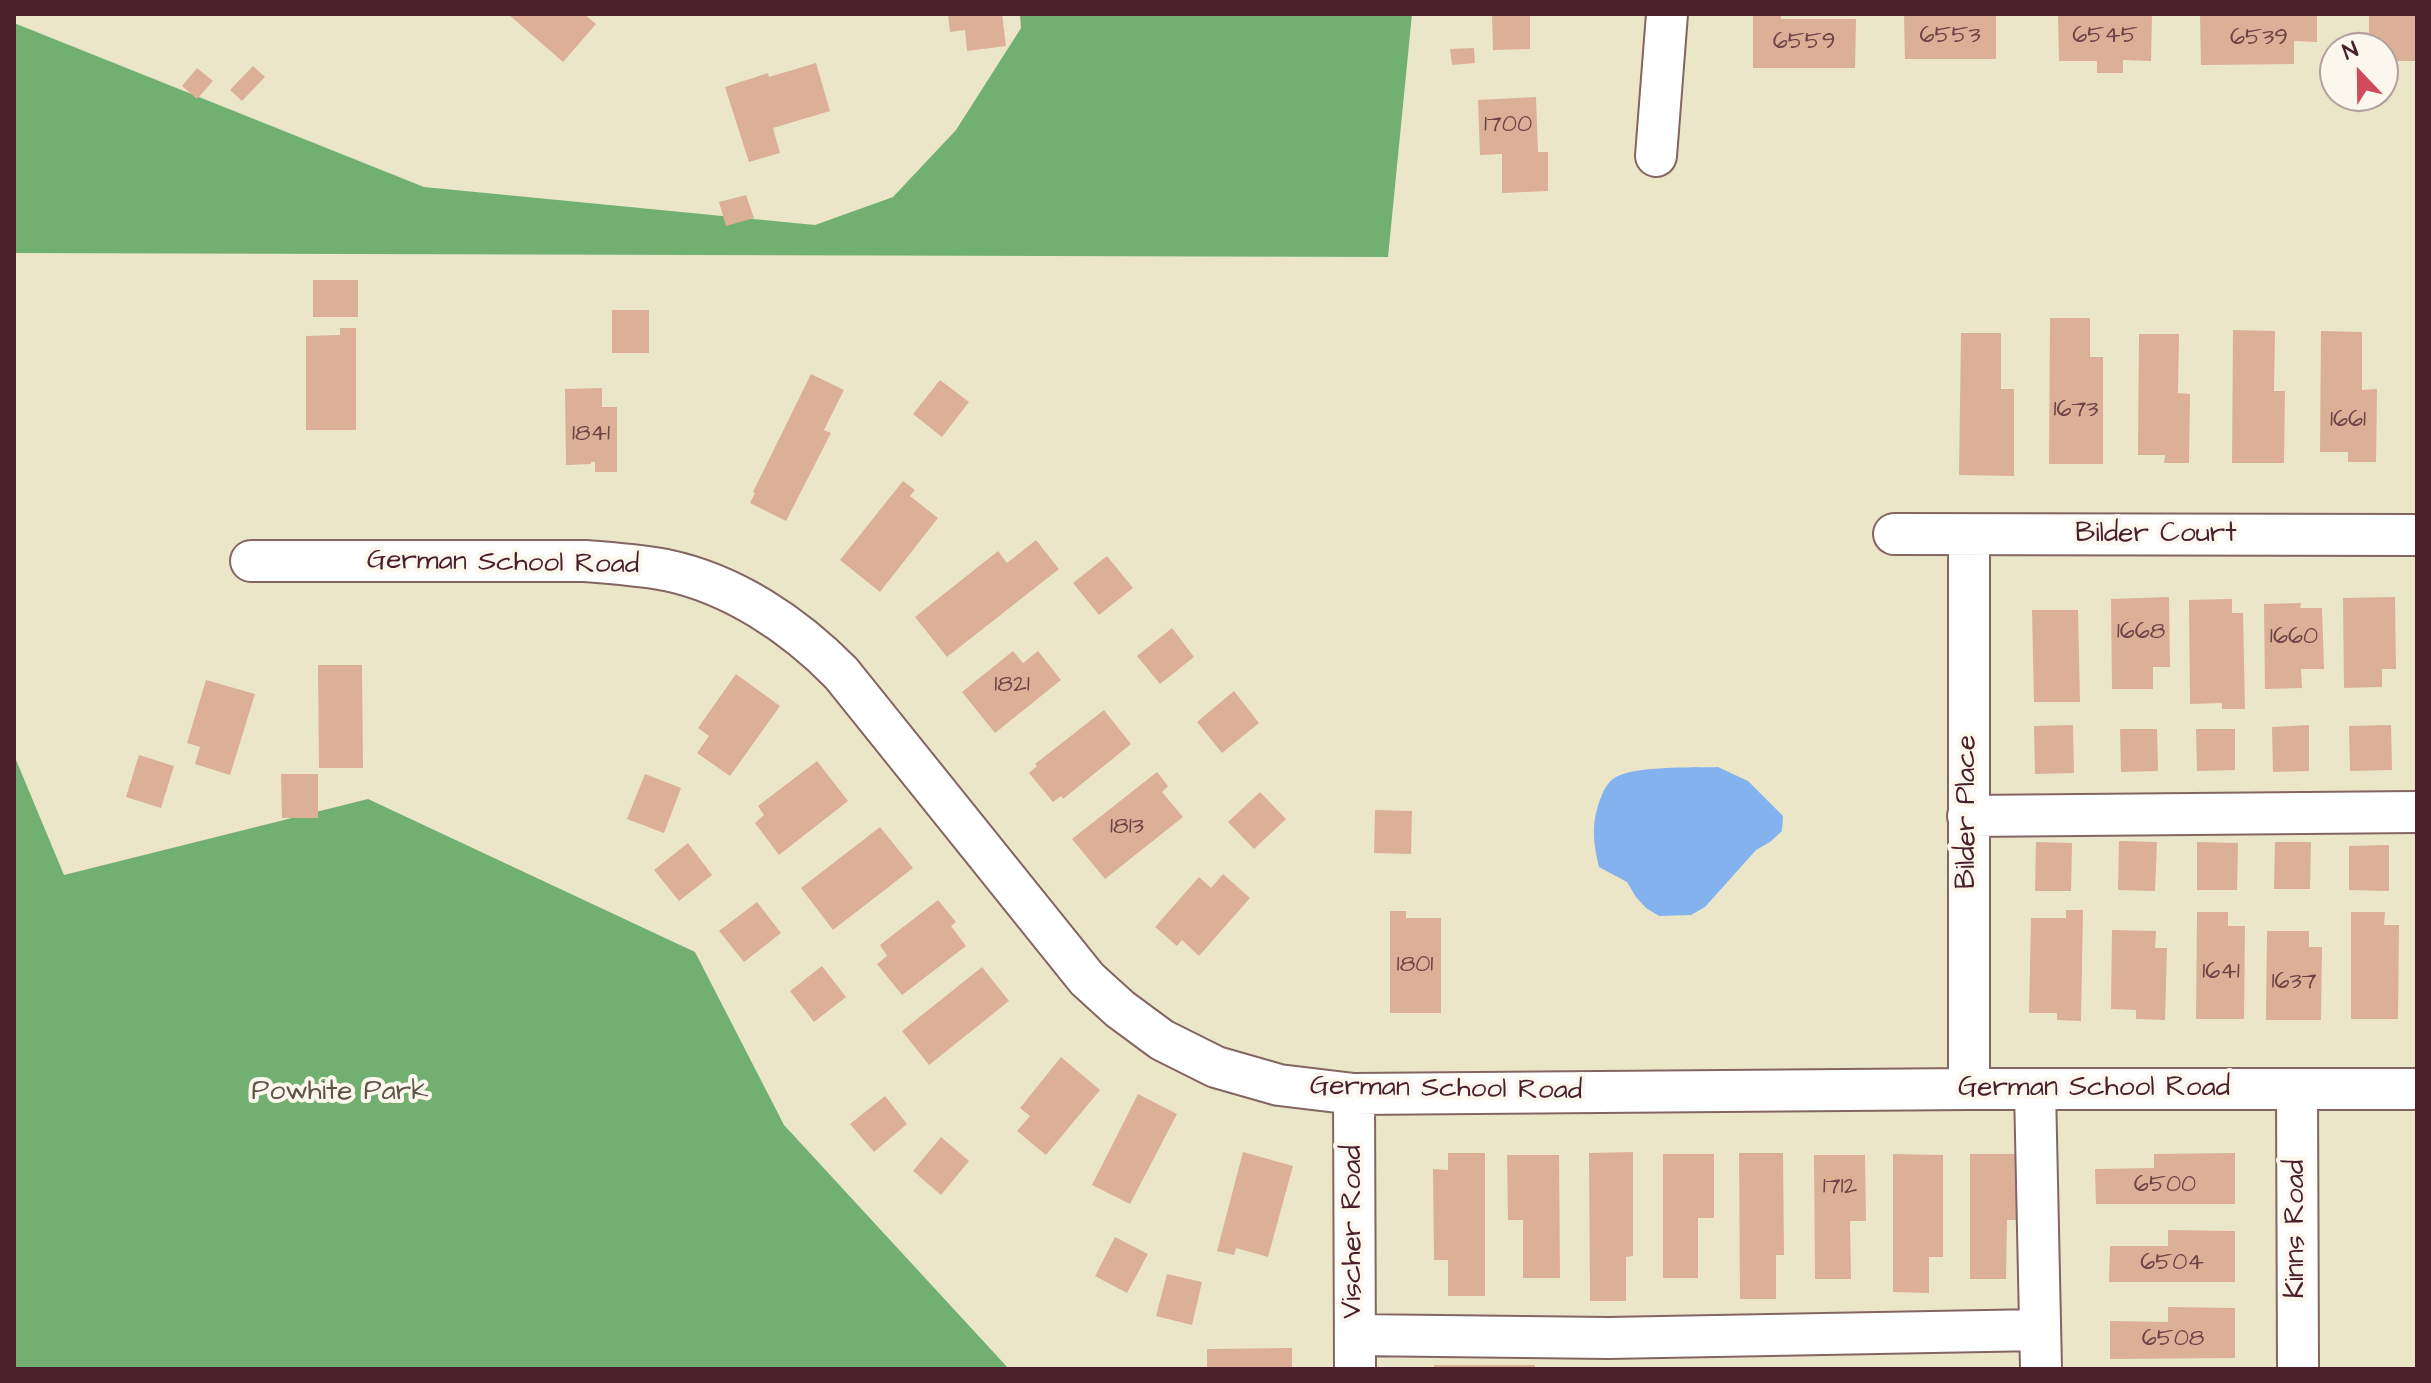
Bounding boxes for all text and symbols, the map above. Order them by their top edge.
house number: 6553 [1919,23,1981,51]
house number: 6545 [2072,23,2138,51]
house number: 6539 [2230,25,2288,53]
house number: 6559 [1773,29,1835,57]
north arrow [2319,32,2399,112]
text: N [2338,34,2363,68]
house number: 1700 [1484,112,1532,140]
house number: 1673 [2053,397,2099,425]
house number: 1661 [2330,407,2366,435]
house number: 1841 [572,421,610,449]
street label: Bilder Court [2075,518,2237,552]
street label: German School Road [367,545,639,583]
house number: 1668 [2117,619,2165,647]
house number: 1660 [2270,624,2318,652]
house number: 1821 [994,672,1030,700]
street label: Bilder Place [1951,735,1985,889]
house number: 1813 [1110,814,1144,842]
house number: 1801 [1397,952,1433,980]
house number: 1641 [2202,959,2240,987]
house number: 1637 [2271,969,2317,997]
street label: German School Road [1310,1071,1582,1109]
street label: German School Road [1958,1072,2230,1106]
park label: Powhite Park [252,1076,428,1110]
street label: Vischer Road [1337,1145,1371,1319]
street label: Kinns Road [2280,1160,2314,1298]
house number: 6500 [2134,1172,2196,1200]
house number: 1712 [1823,1174,1857,1202]
house number: 6504 [2140,1250,2204,1278]
house number: 6508 [2142,1326,2204,1354]

